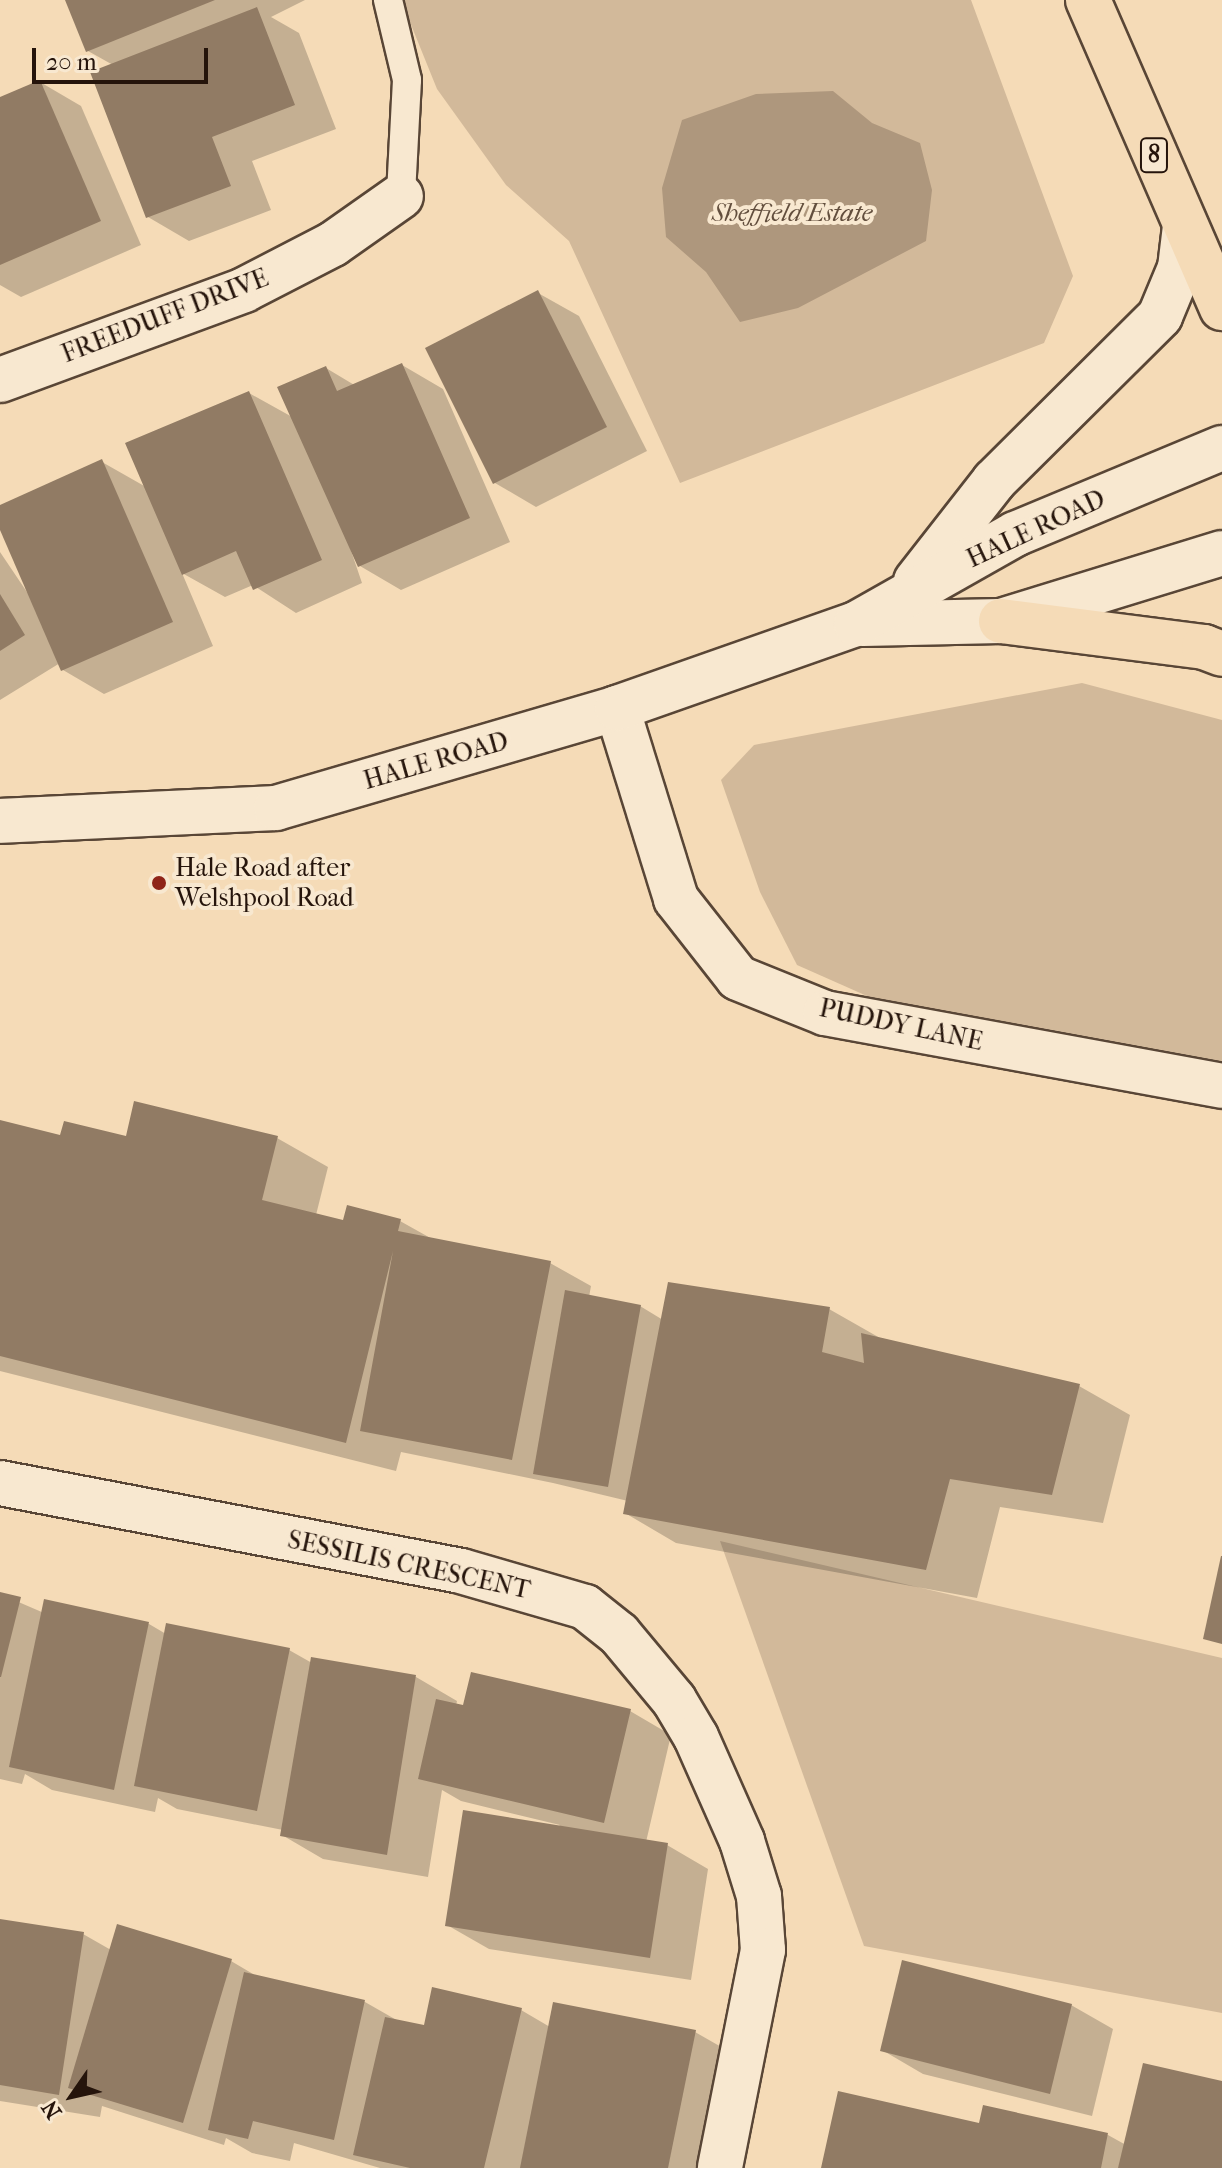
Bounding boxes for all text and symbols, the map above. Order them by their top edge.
scale bar [36,32,212,82]
text: 20 m [46,48,97,76]
road number: 8 [1138,135,1170,175]
park label: Sheffield Estate [712,197,872,229]
street label: FREEDUFF DRIVE [57,262,273,370]
street label: HALE ROAD [962,483,1110,575]
street label: HALE ROAD [360,725,512,797]
place label: Hale Road after Welshpool Road [175,852,354,914]
marker: Hale Road after Welshpool Road [150,874,168,892]
street label: PUDDY LANE [816,992,986,1058]
street label: SESSILIS CRESCENT [285,1524,533,1606]
north arrow [32,2056,112,2136]
text: N [37,2095,68,2124]

